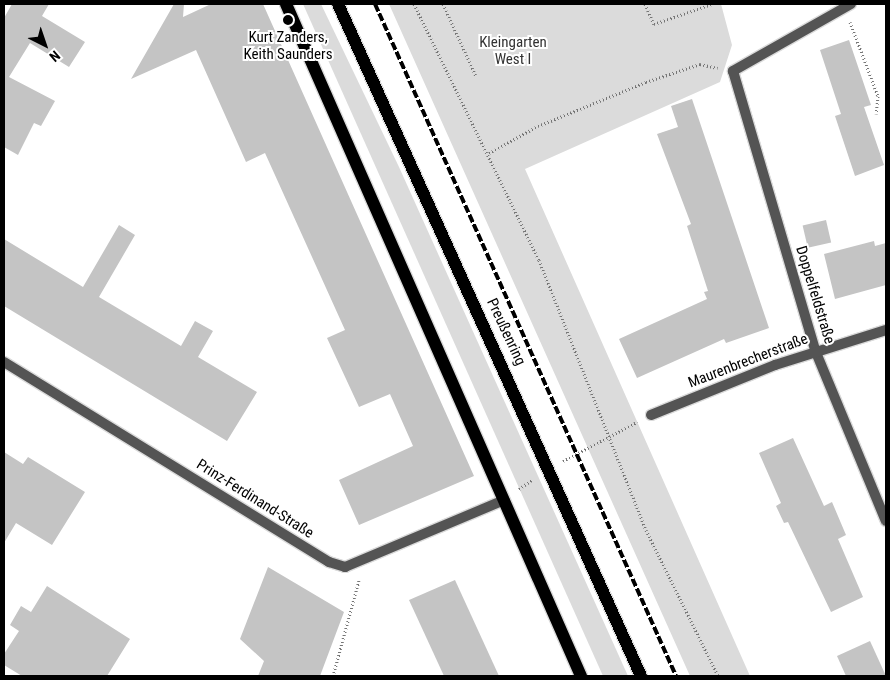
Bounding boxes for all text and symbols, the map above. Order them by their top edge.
marker: Kurt Zanders, Keith Saunders [282,14,294,26]
north arrow [20,20,70,70]
place label: Kurt Zanders, Keith Saunders [244,28,332,63]
park label: Kleingarten West I [479,33,547,68]
text: N [46,47,63,65]
street label: Doppelfeldstraße [792,244,838,346]
street label: Preußenring [483,296,529,368]
street label: Maurenbrecherstraße [686,330,810,392]
street label: Prinz-Ferdinand-Straße [193,456,317,542]

